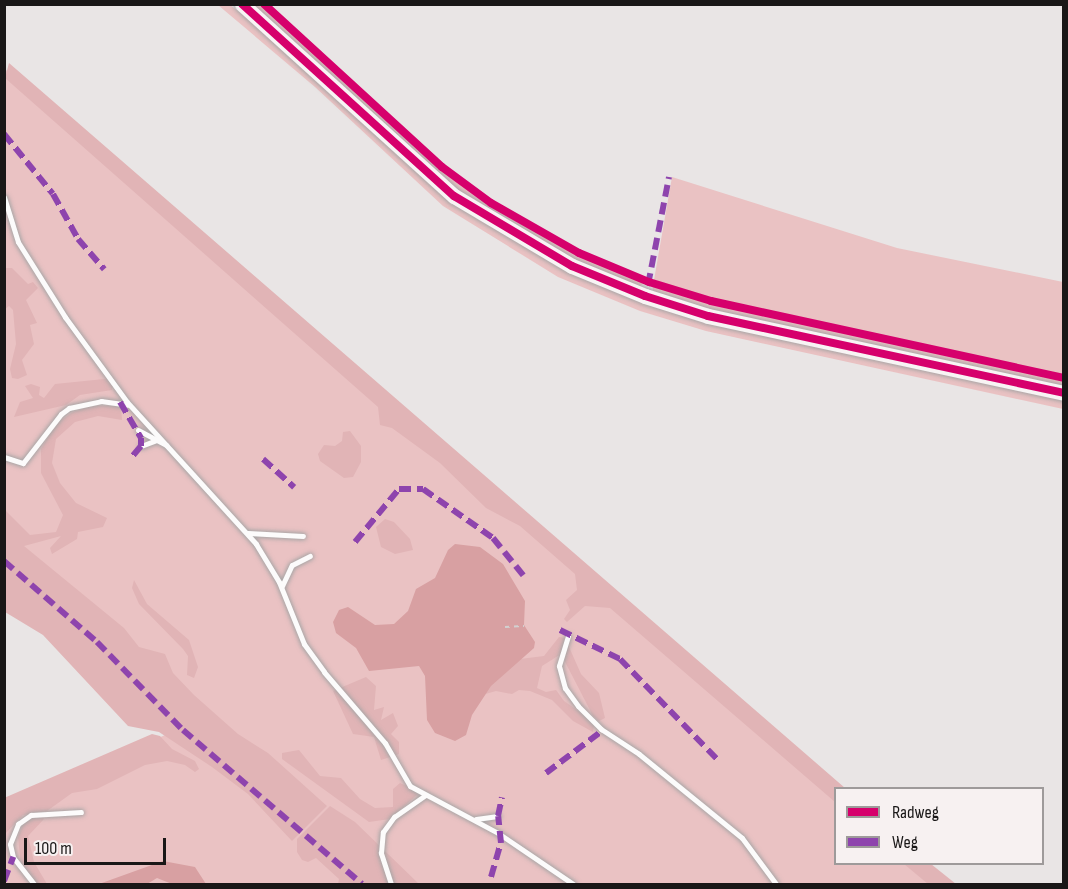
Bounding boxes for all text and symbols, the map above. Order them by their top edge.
legend [834,787,1044,865]
text: Radweg [892,802,939,823]
scale bar [27,826,170,864]
text: Weg [892,832,918,853]
text: 100 m [35,838,72,859]

